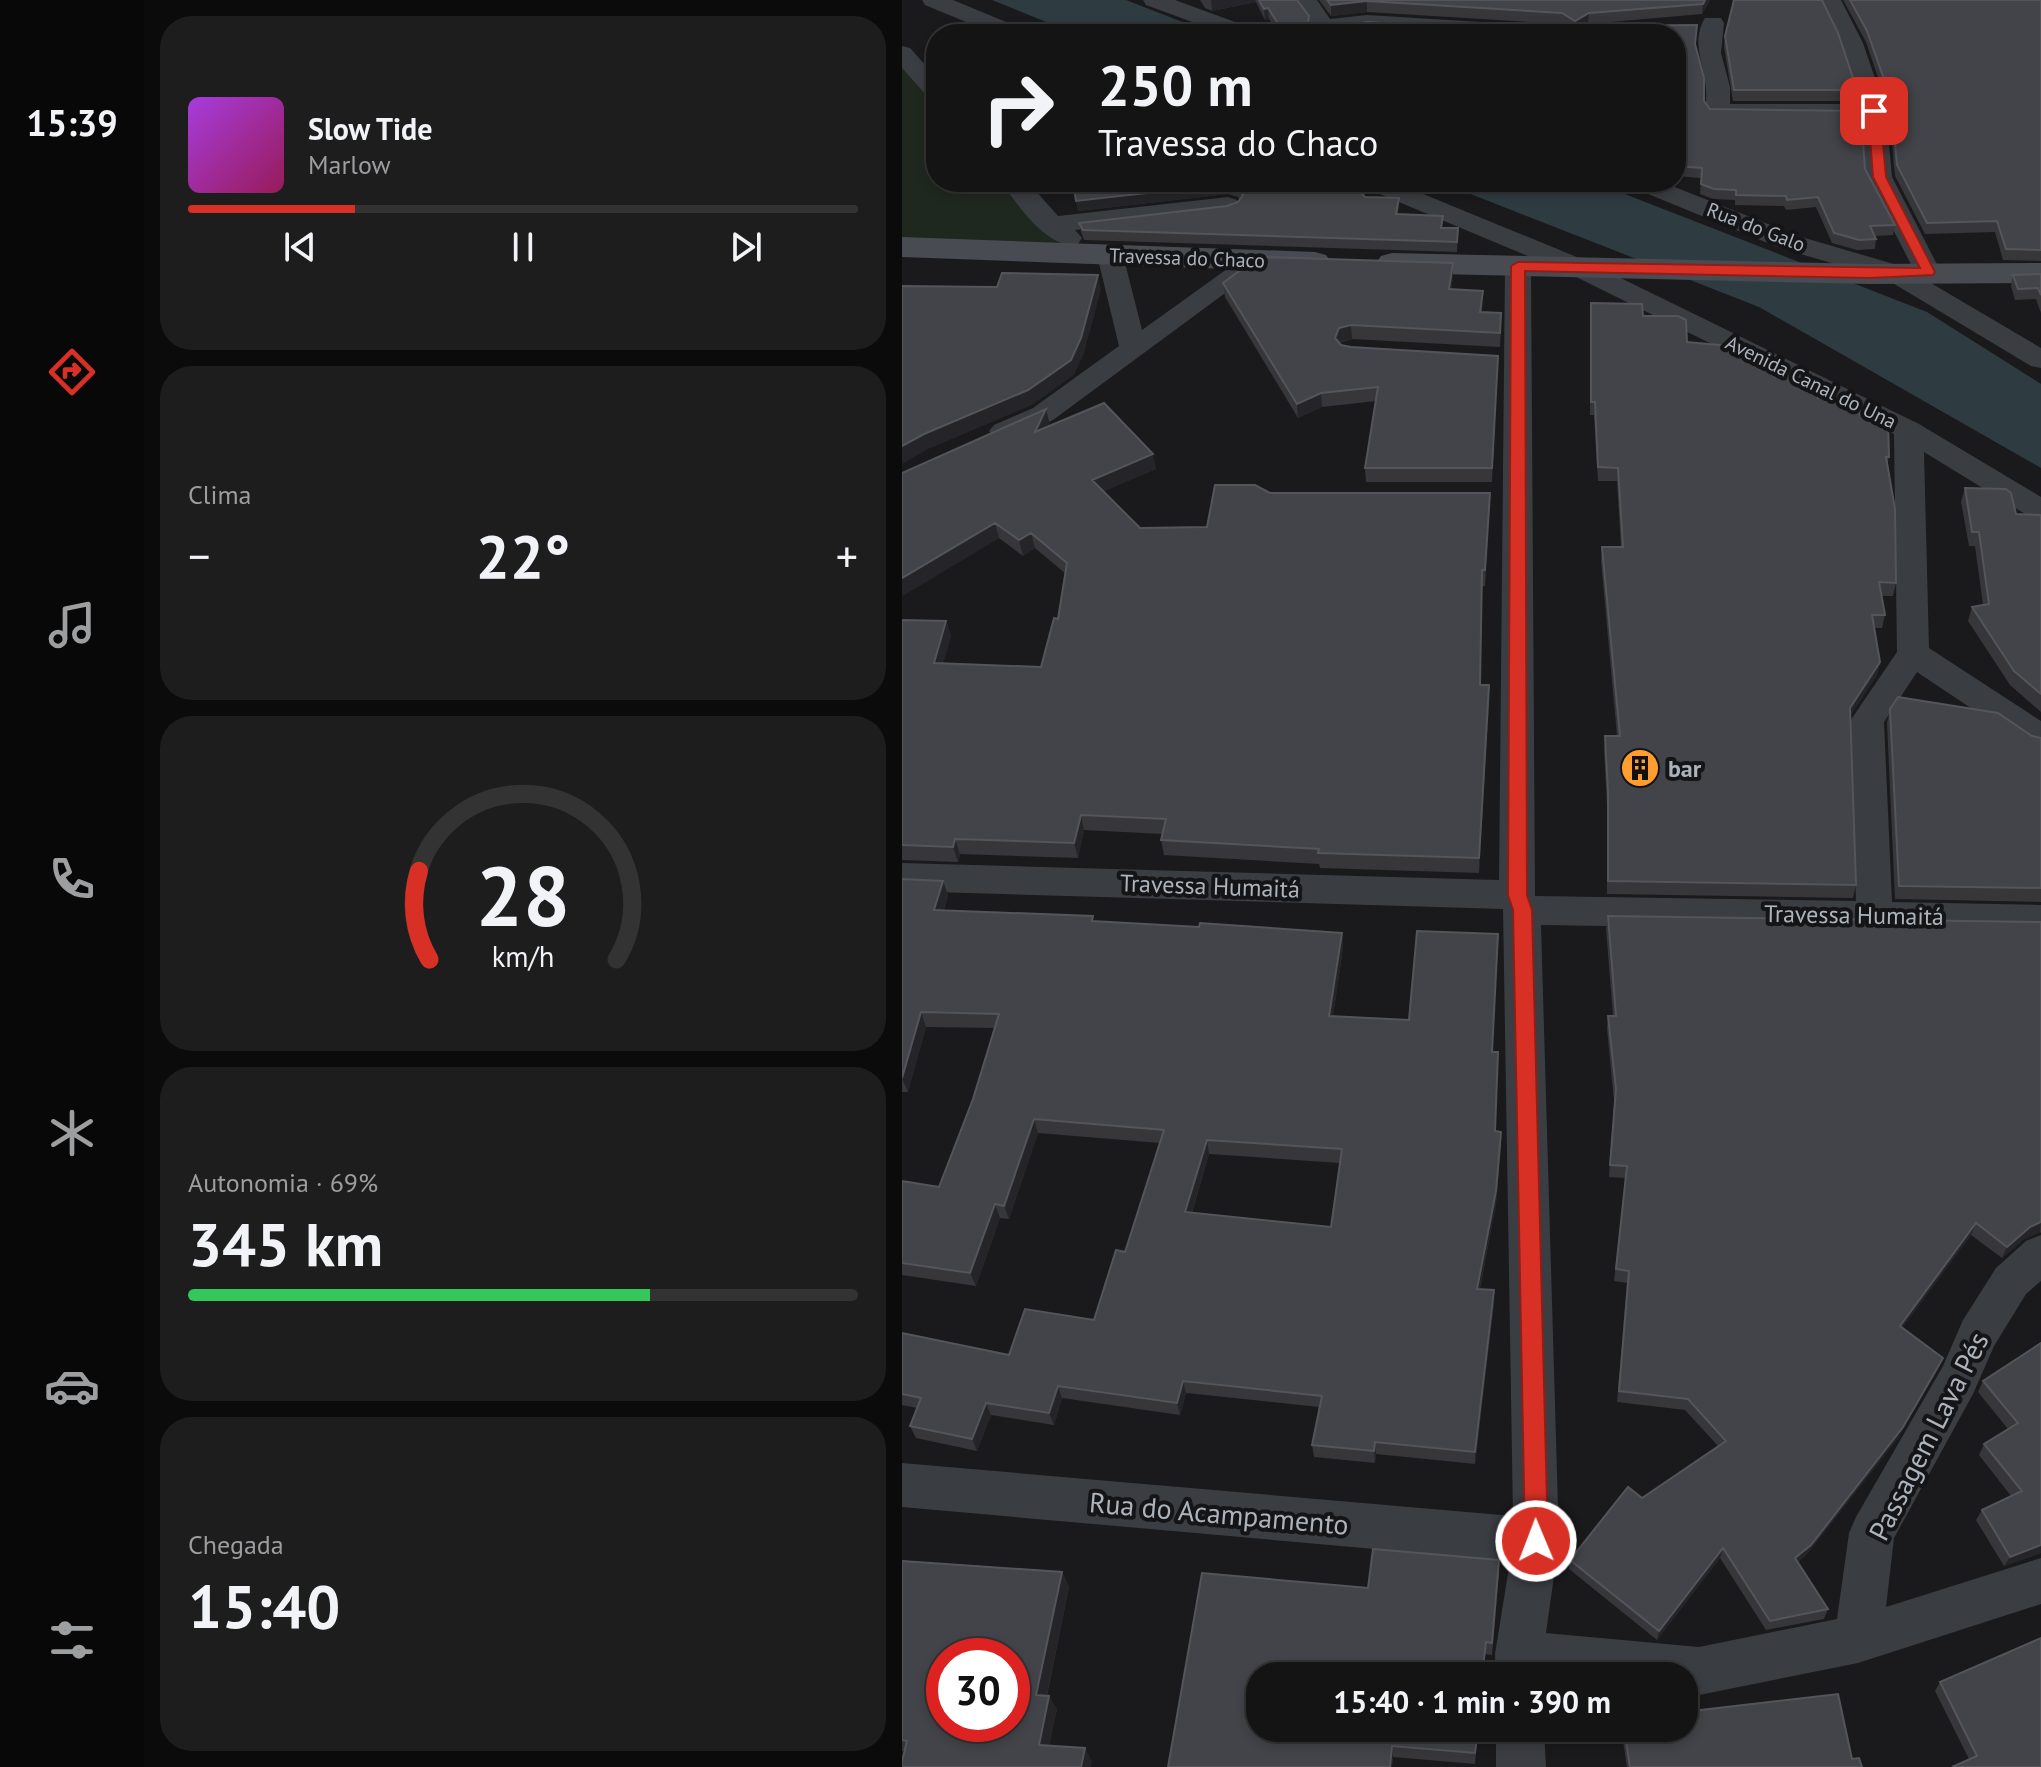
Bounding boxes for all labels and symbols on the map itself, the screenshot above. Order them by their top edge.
pin [1840,77,1908,145]
street label: Rua do Galo [1703,196,1809,258]
street label: Travessa do Chaco [1109,242,1265,274]
street label: Avenida Canal do Una [1721,329,1901,435]
building icon: bar [1619,747,1661,789]
place label: bar [1668,753,1702,784]
street label: Travessa Humaitá [1120,867,1300,905]
street label: Travessa Humaitá [1764,898,1944,932]
street label: Passagem Lava Pés [1860,1326,1996,1546]
street label: Rua do Acampamento [1088,1483,1350,1543]
position arrow [1494,1499,1578,1583]
speed limit sign: 30 [926,1638,1030,1742]

